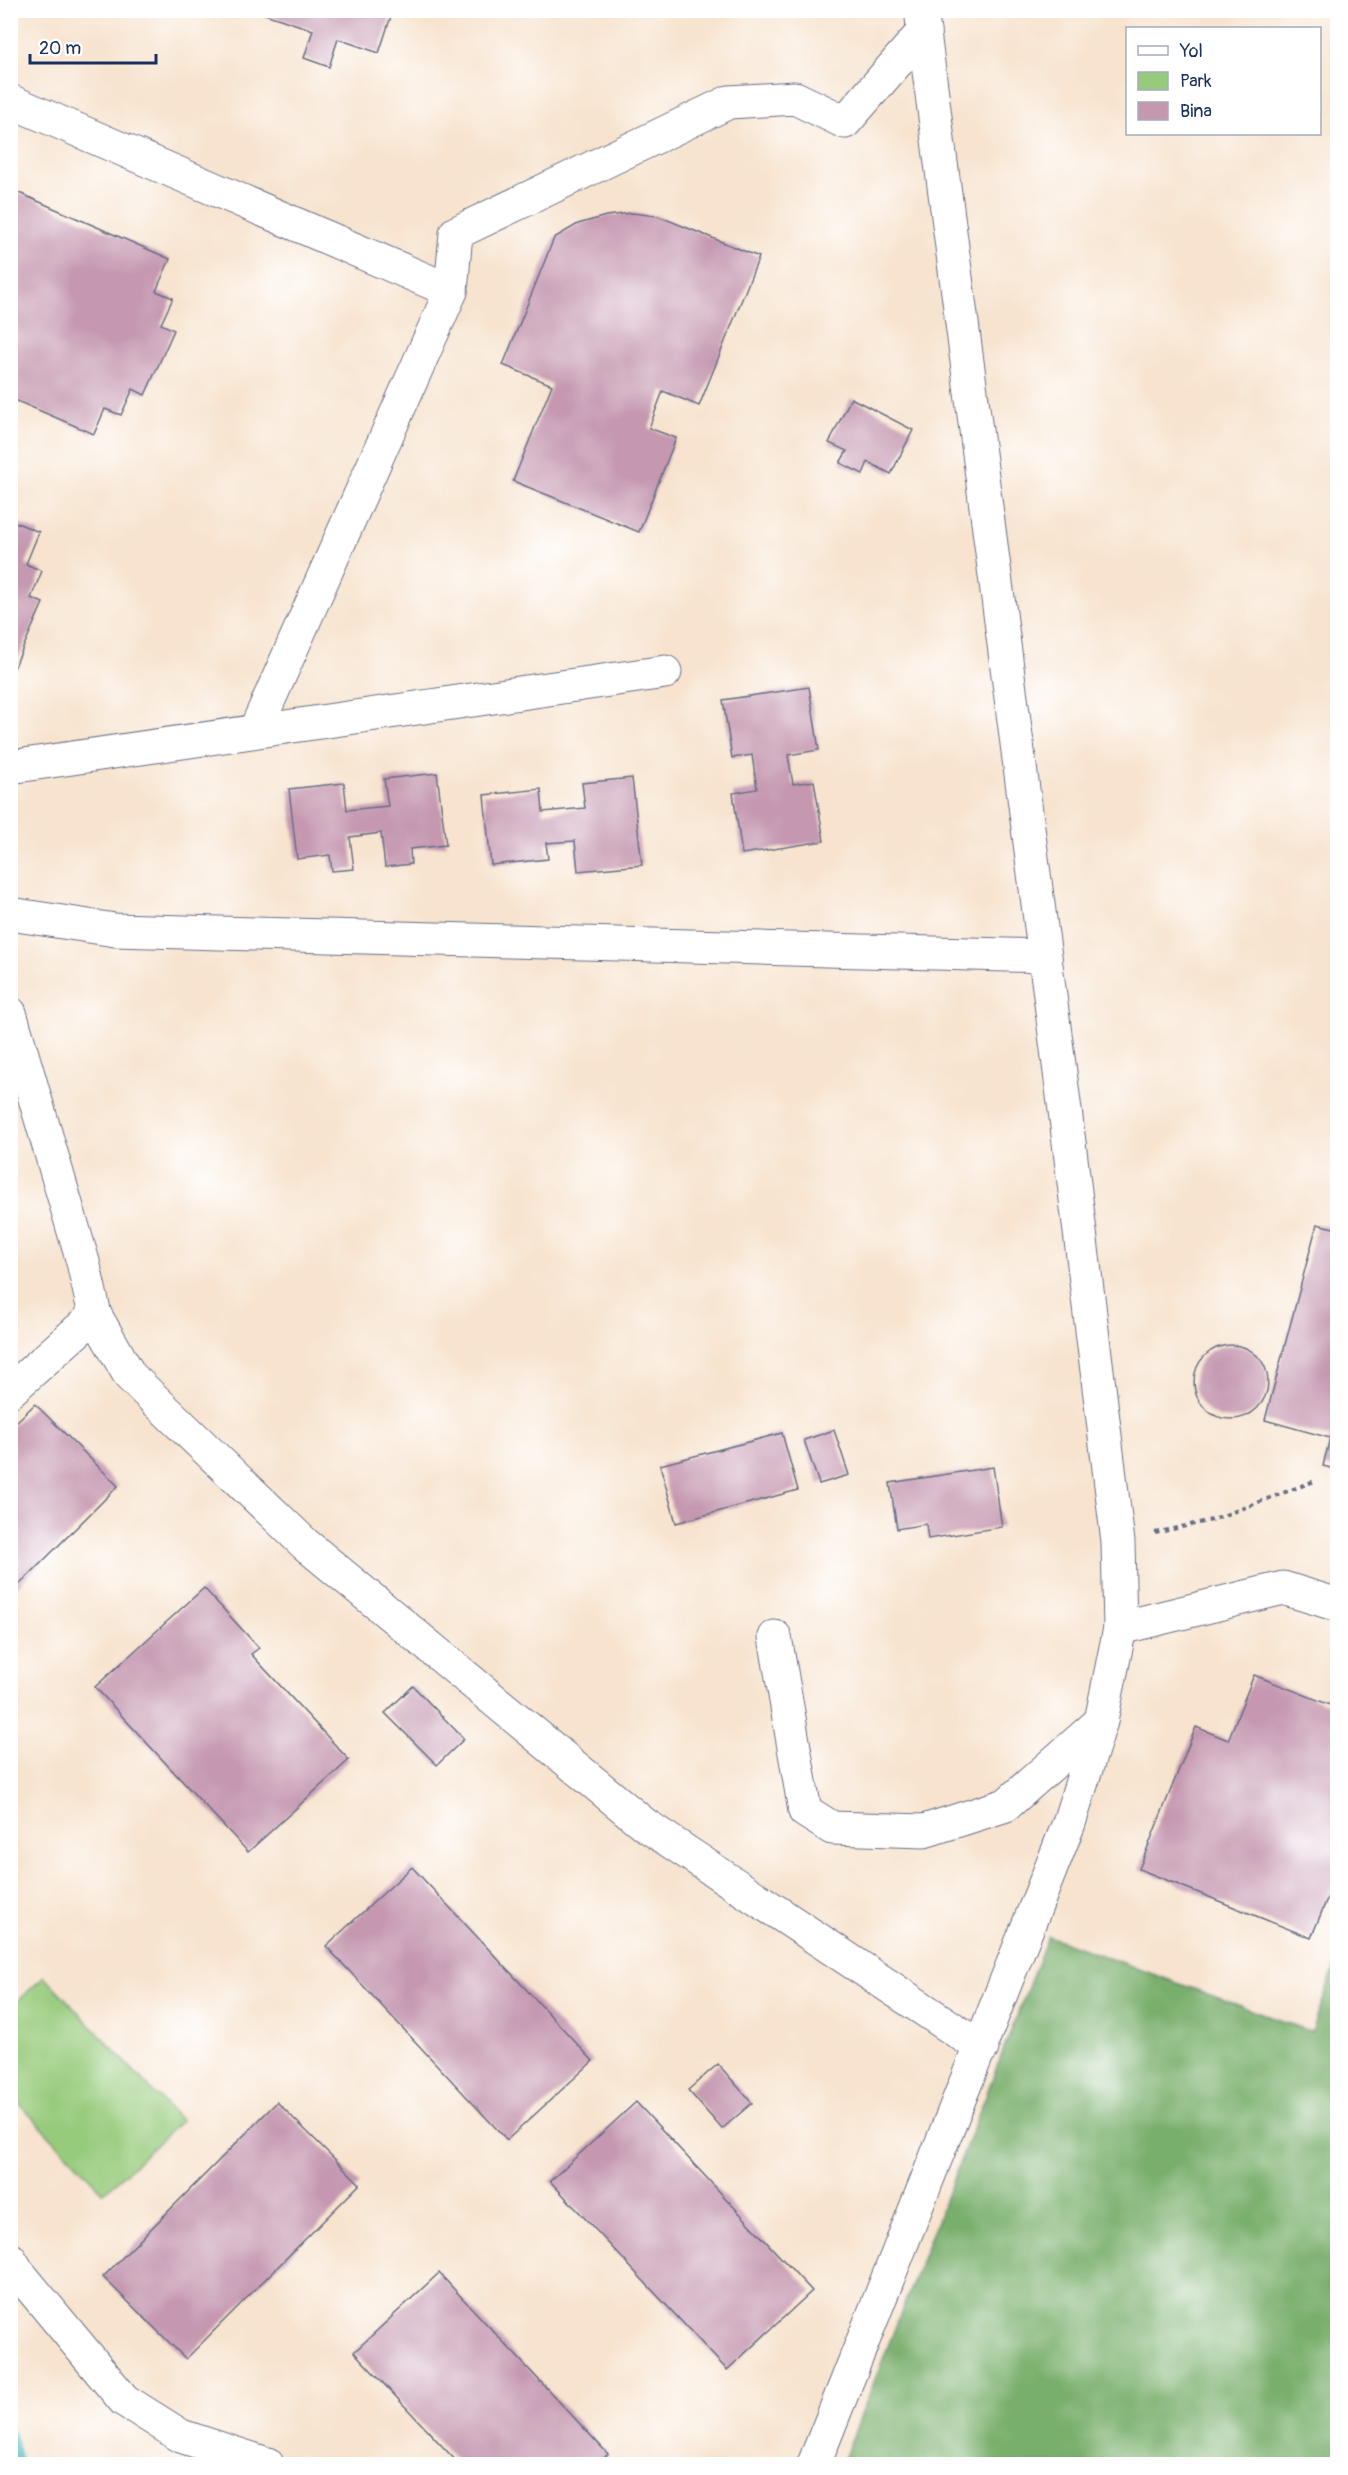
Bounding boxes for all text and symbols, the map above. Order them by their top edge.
scale bar [30,27,156,65]
legend [1126,27,1321,135]
text: 20 m [39,37,81,60]
text: Yol [1179,40,1203,63]
text: Park [1180,70,1212,93]
text: Bina [1180,100,1212,123]

